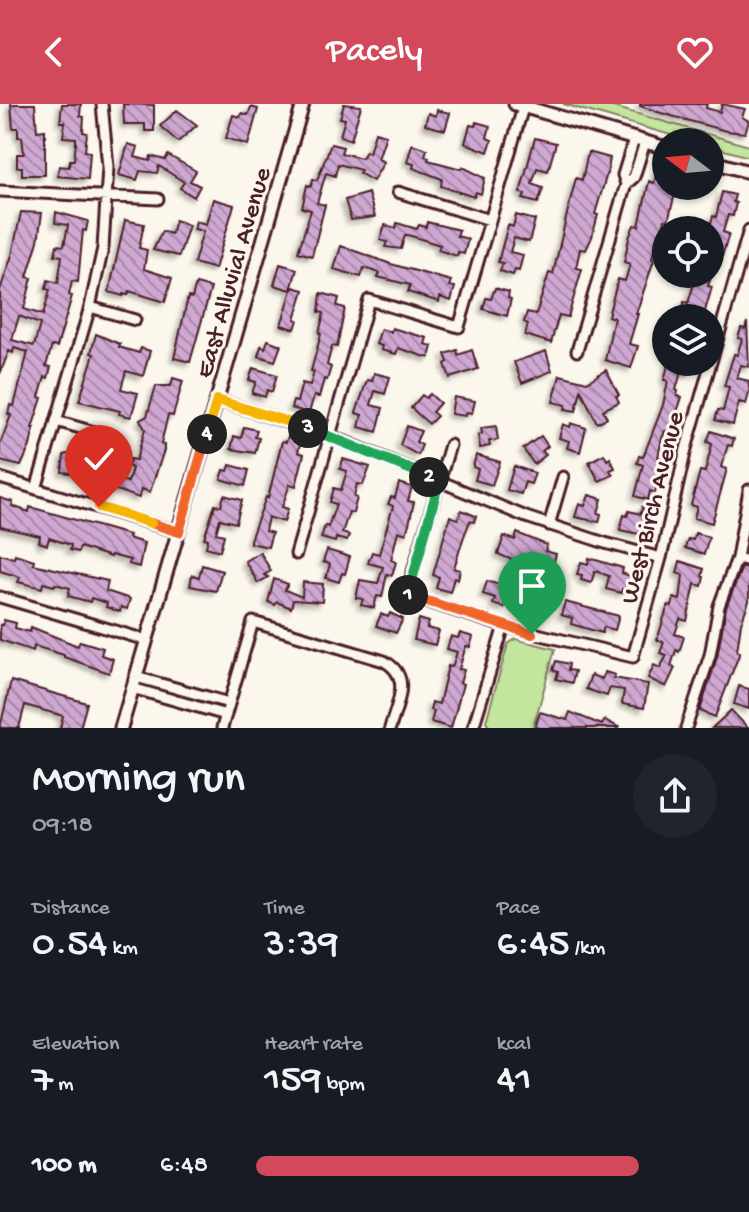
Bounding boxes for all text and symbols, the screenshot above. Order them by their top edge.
icon: back [32,30,76,74]
icon: heart [673,30,717,74]
text: Pacely [326,31,423,74]
north arrow [652,128,724,200]
map controls [652,128,724,376]
street label: East Alluvial Avenue [190,164,280,382]
button: locate [652,216,724,288]
button: layers [652,304,724,376]
pin: 3 [288,408,328,448]
street label: West Birch Avenue [615,408,693,607]
pin: 4 [187,414,227,454]
text: 3 [302,415,314,441]
text: 4 [202,421,212,447]
pin [65,425,133,507]
icon: check [77,437,121,481]
pin: 2 [409,457,449,497]
text: 2 [424,464,434,490]
pin [498,552,566,634]
icon: arrive [510,564,554,608]
pin: 1 [388,575,428,615]
text: 1 [404,582,412,608]
button: share [633,754,717,838]
text: Morning run [32,755,245,807]
text: 09:18 [32,811,93,842]
text: Distance [32,896,110,922]
text: Time [264,896,305,922]
text: Pace [497,896,540,922]
text: 0.54 [32,922,107,969]
text: 3:39 [264,922,338,969]
text: 6:45 [497,922,569,969]
text: km [107,936,138,962]
text: /km [569,936,605,962]
text: Elevation [32,1032,119,1058]
text: Heart rate [264,1032,363,1058]
text: kcal [497,1032,531,1058]
text: 7 [32,1058,53,1105]
text: 159 [264,1058,322,1105]
text: 41 [497,1058,532,1105]
text: m [53,1072,74,1098]
text: bpm [322,1072,365,1098]
text: 100 m [32,1151,97,1182]
text: 6:48 [160,1151,208,1182]

